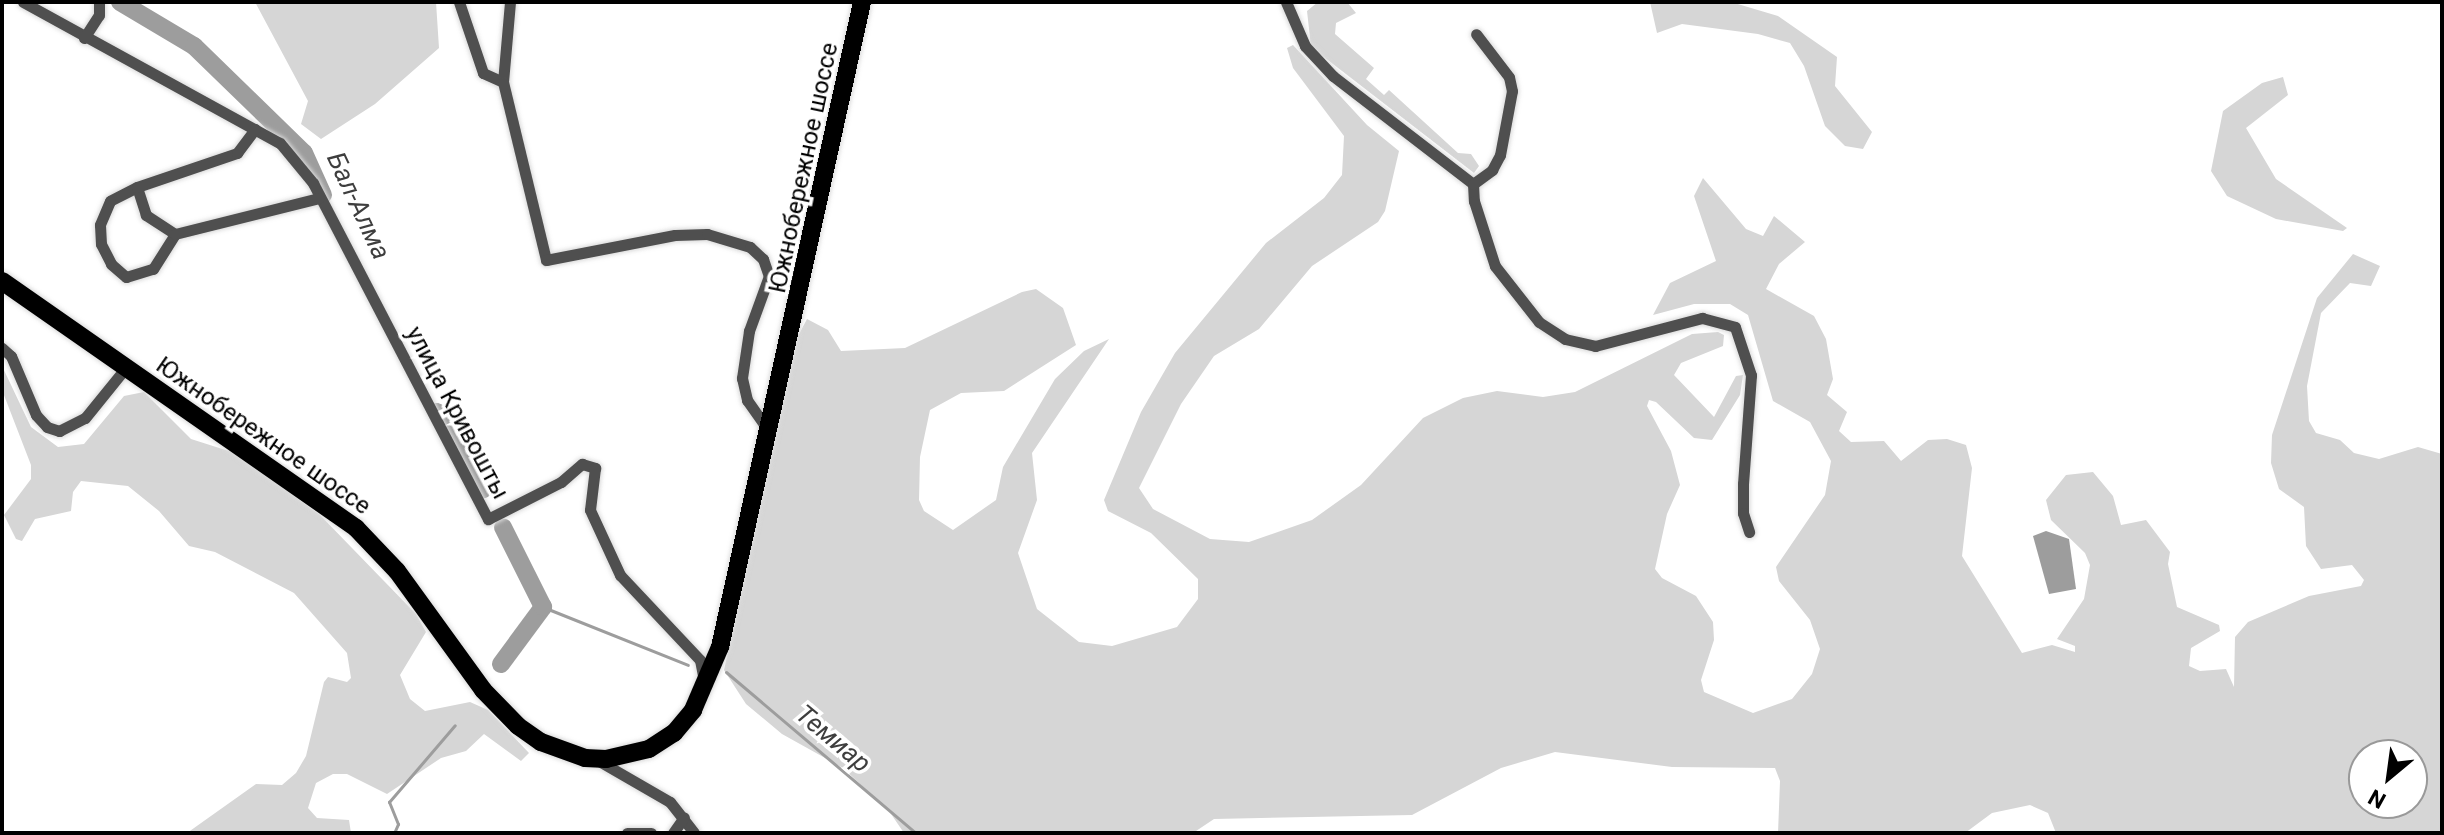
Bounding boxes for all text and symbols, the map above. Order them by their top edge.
street label: Южнобережное шоссе [763,40,845,296]
water label: Бал-Алма [320,147,396,265]
street label: улица Кривошты [399,322,515,504]
street label: Южнобережное шоссе [150,351,376,521]
water label: Темиар [789,699,877,779]
north arrow [2348,739,2428,819]
text: N [2364,784,2390,813]

